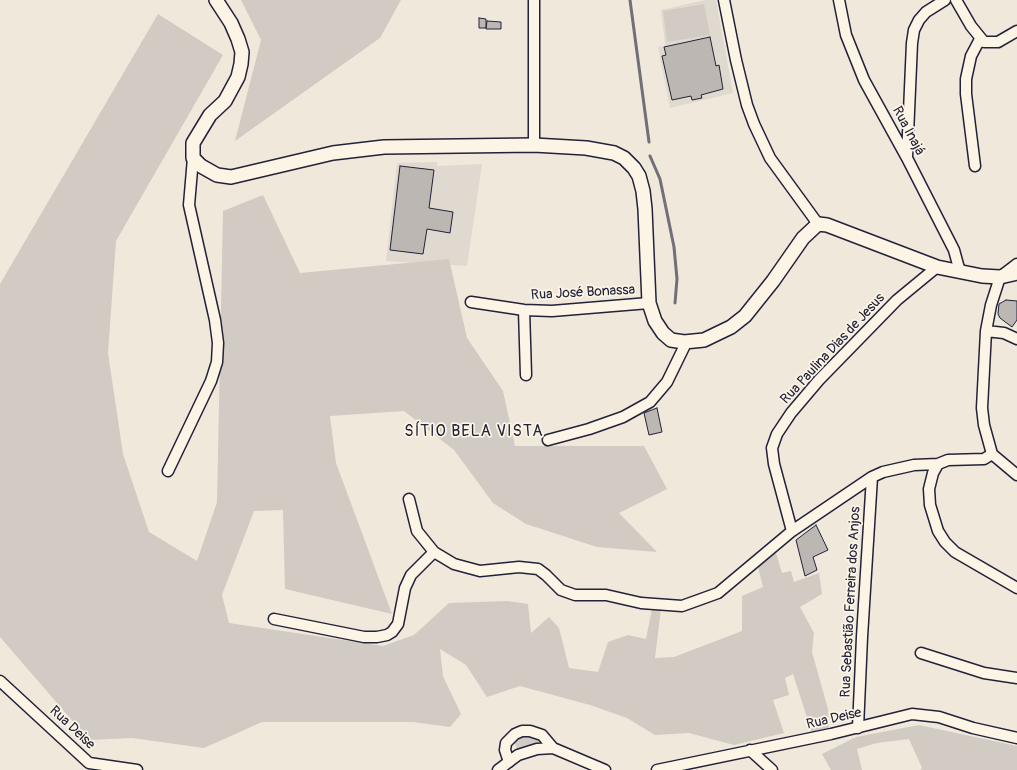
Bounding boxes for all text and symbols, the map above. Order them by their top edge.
street label: Rua Inajá [888,104,928,158]
street label: Rua José Bonassa [530,282,636,304]
street label: Rua Paulina Dias de Jesus [777,290,889,408]
district label: SÍTIO BELA VISTA [404,422,544,442]
street label: Rua Sebastião Ferreira dos Anjos [838,506,864,698]
street label: Rua Deise [46,703,98,753]
street label: Rua Deise [805,705,863,733]

